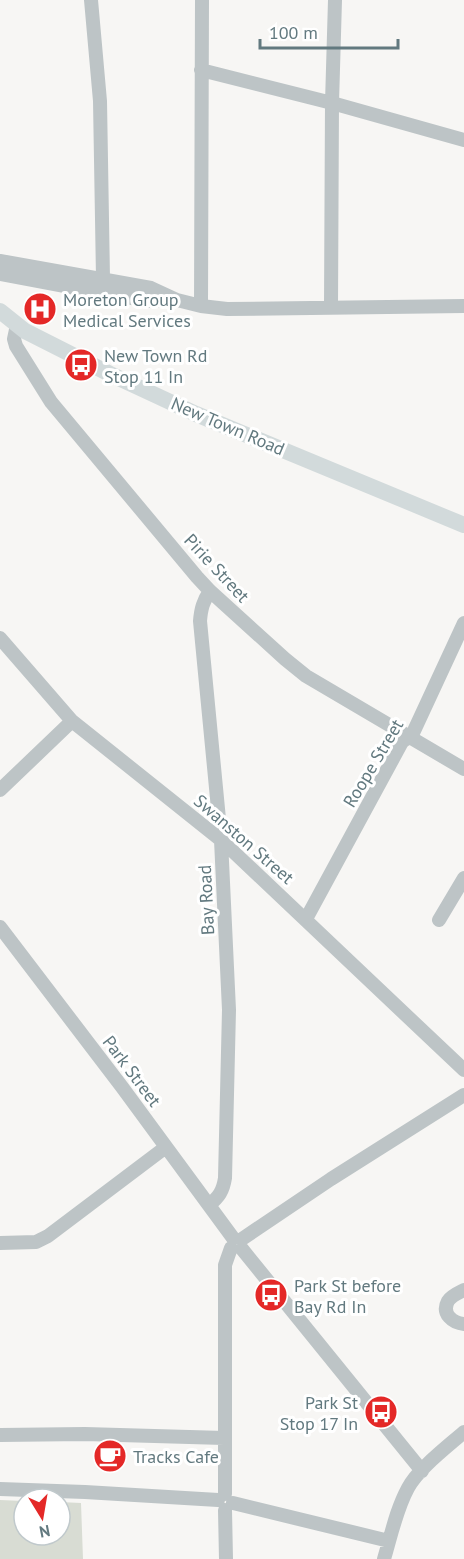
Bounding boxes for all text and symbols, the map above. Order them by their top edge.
scale bar [260,12,398,50]
text: 100 m [269,21,318,44]
place label: Moreton Group Medical Services [63,288,191,332]
hospital icon: Moreton Group Medical Services [22,291,58,327]
place label: New Town Rd Stop 11 In [104,344,208,388]
bus stop icon: New Town Rd Stop 11 In [63,347,99,383]
street label: New Town Road [168,392,288,460]
street label: Pirie Street [179,529,255,607]
street label: Roope Street [338,715,408,811]
street label: Swanston Street [189,789,299,889]
street label: Bay Road [193,864,219,936]
street label: Park Street [98,1031,166,1111]
place label: Park St before Bay Rd In [294,1274,401,1318]
bus stop icon: Park St before Bay Rd In [253,1277,289,1313]
place label: Park St Stop 17 In [280,1391,358,1435]
bus stop icon: Park St Stop 17 In [363,1394,399,1430]
cafe icon: Tracks Cafe [92,1438,128,1474]
place label: Tracks Cafe [133,1445,219,1468]
north arrow [12,1487,72,1547]
text: N [38,1521,52,1543]

